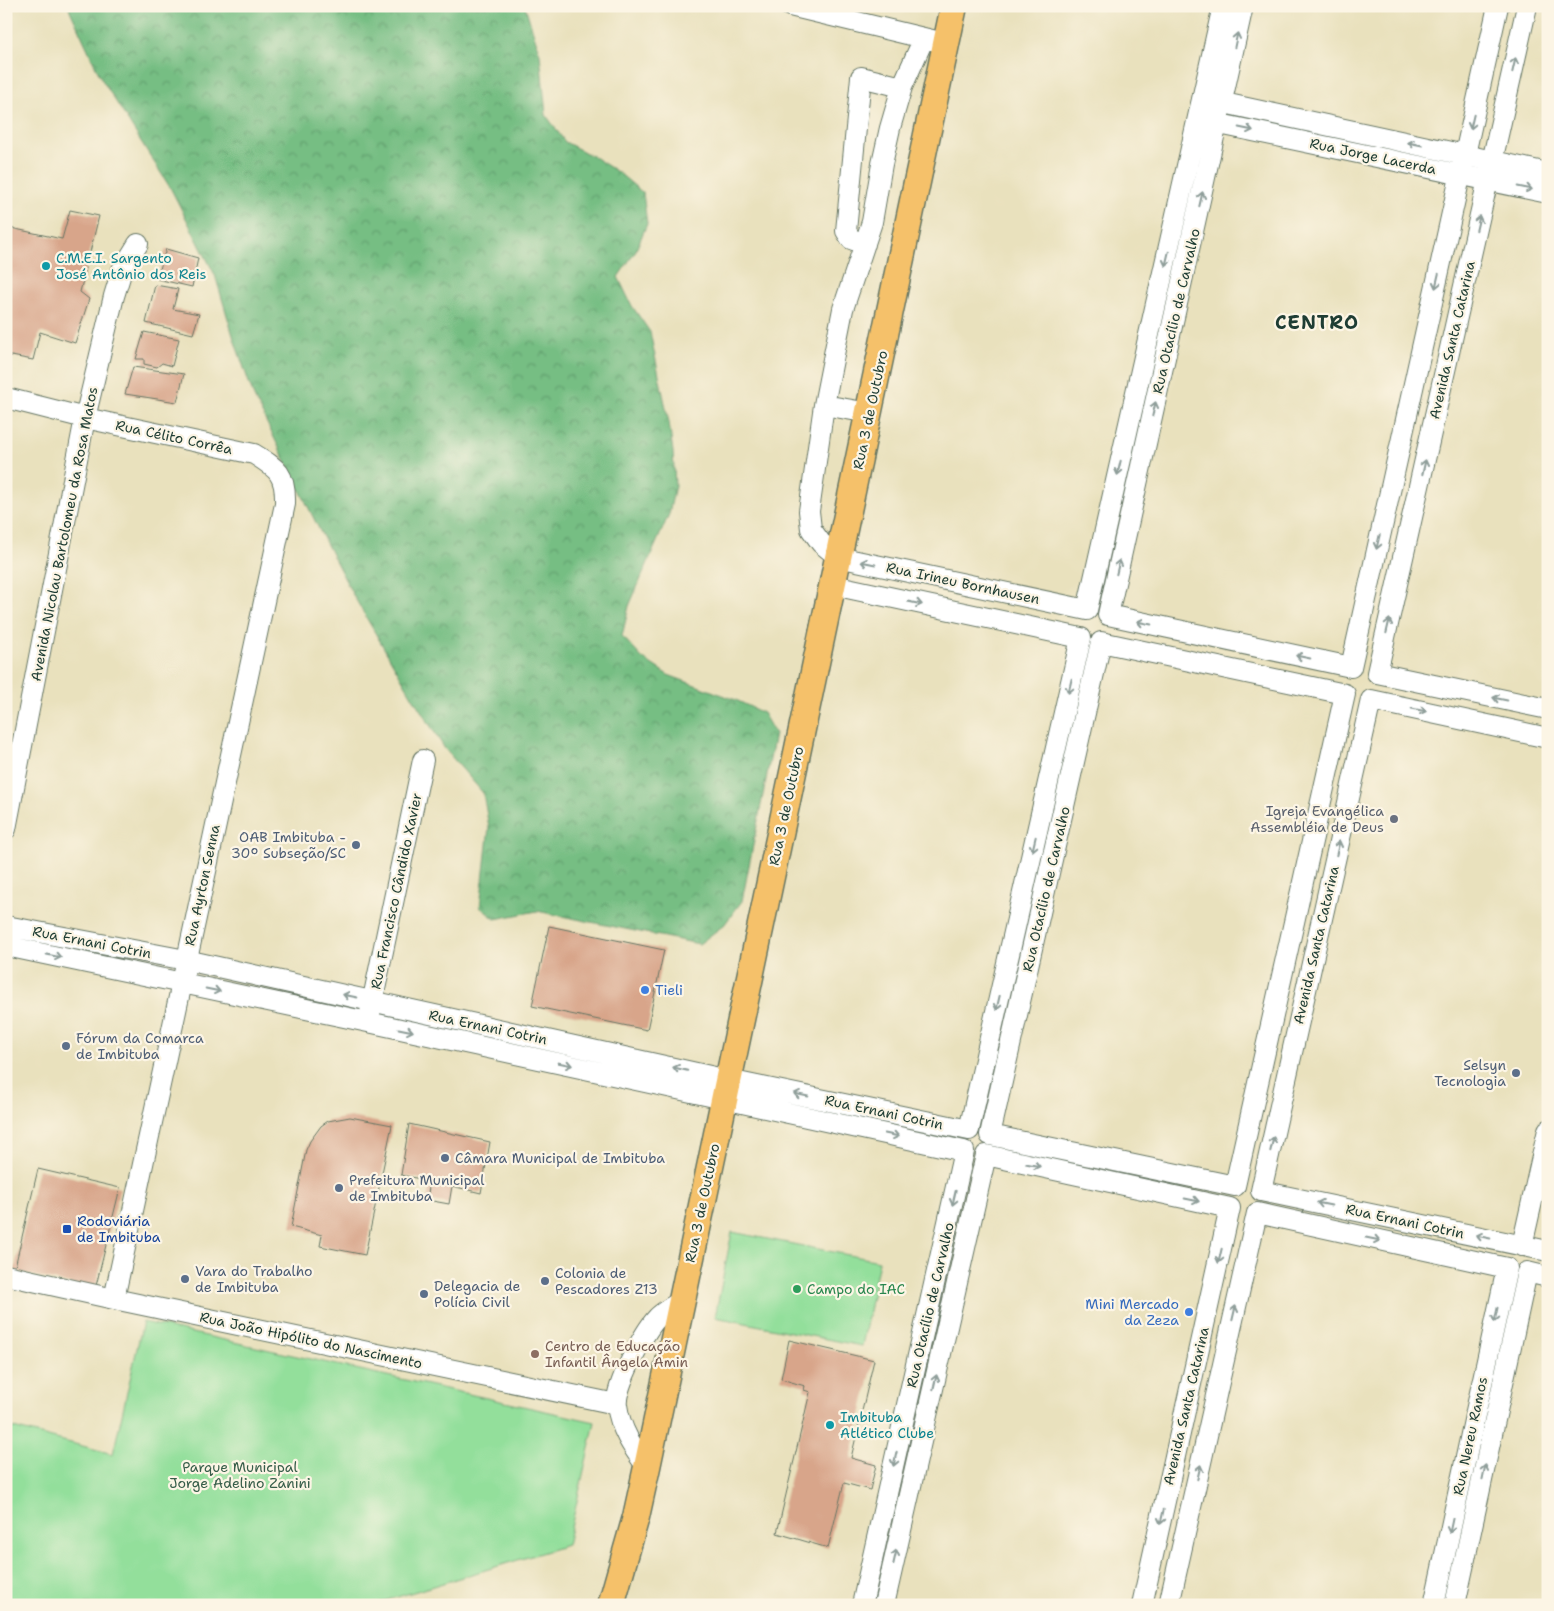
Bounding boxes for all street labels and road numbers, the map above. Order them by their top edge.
street label: Rua Jorge Lacerda [1308,134,1438,178]
street label: Rua Otacílio de Carvalho [1148,227,1204,395]
street label: Avenida Santa Catarina [1425,259,1479,421]
street label: Rua 3 de Outubro [849,349,891,471]
street label: Avenida Nicolau Bartolomeu da Rosa Matos [27,385,101,683]
street label: Rua Célito Corrêa [114,416,234,458]
street label: Rua Irineu Bornhausen [885,558,1042,608]
street label: Rua 3 de Outubro [765,745,807,867]
street label: Rua Francisco Cândido Xavier [366,791,426,991]
street label: Rua Otacílio de Carvalho [1018,805,1074,973]
street label: Rua Ayrton Senna [180,822,224,947]
street label: Avenida Santa Catarina [1289,864,1343,1026]
street label: Rua Ernani Cotrin [31,922,153,962]
street label: Rua Ernani Cotrin [427,1006,549,1048]
street label: Rua Ernani Cotrin [823,1091,945,1133]
street label: Rua 3 de Outubro [681,1142,723,1264]
street label: Rua Ernani Cotrin [1344,1200,1466,1242]
street label: Rua Otacílio de Carvalho [902,1221,958,1389]
street label: Rua João Hipólito do Nascimento [198,1308,424,1372]
street label: Avenida Santa Catarina [1159,1325,1213,1487]
street label: Rua Nereu Ramos [1449,1375,1491,1497]

